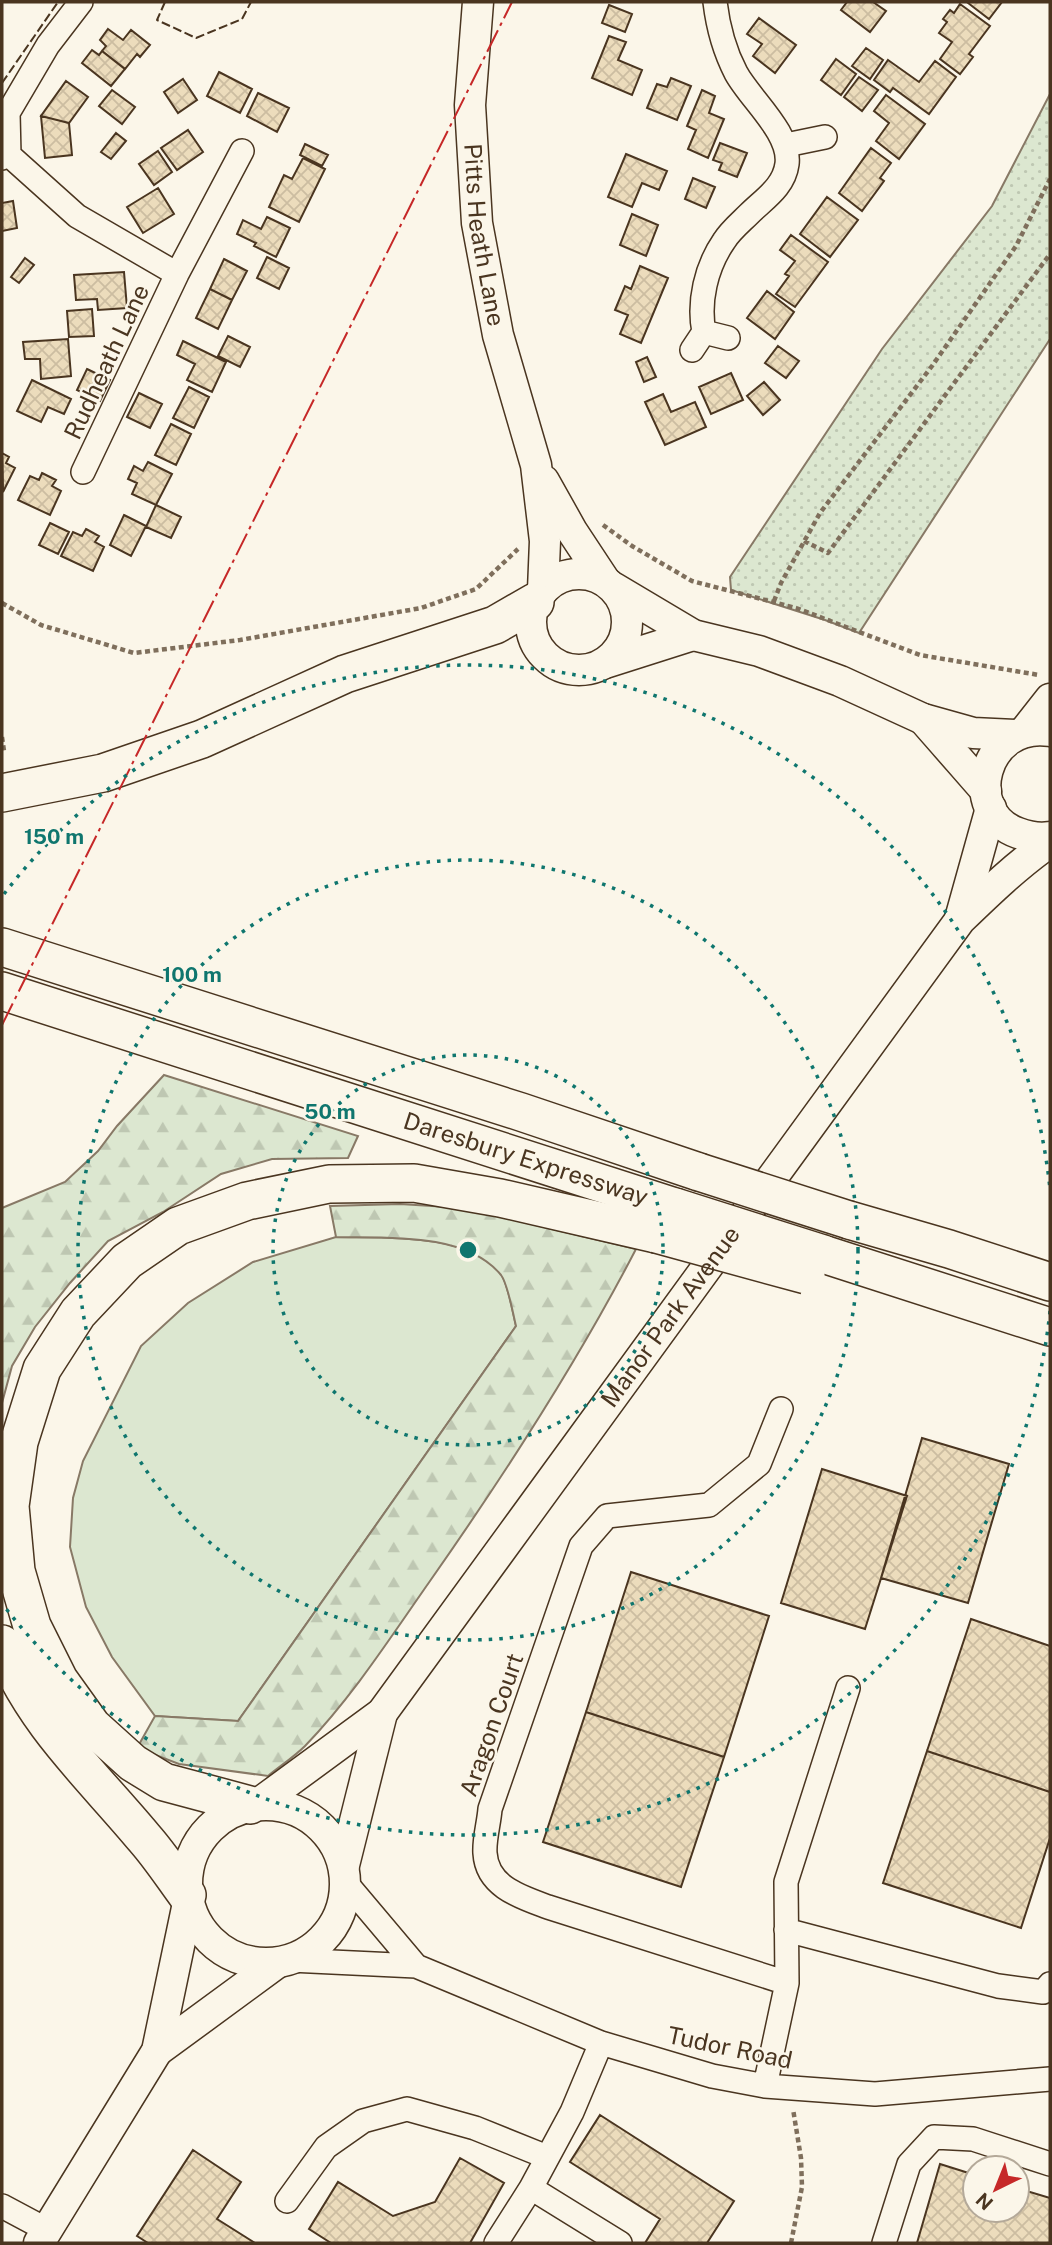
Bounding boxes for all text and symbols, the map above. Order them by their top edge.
street label: Pitts Heath Lane [459,143,511,328]
street label: Rudheath Lane [58,280,154,443]
text: 150 m [24,824,84,849]
text: 100 m [162,962,222,987]
text: 50 m [304,1099,356,1124]
street label: Daresbury Expressway [400,1106,652,1210]
street label: Manor Park Avenue [595,1220,745,1412]
centre of rings [456,1238,480,1262]
street label: Aragon Court [453,1649,529,1800]
street label: Tudor Road [665,2020,795,2074]
north arrow [961,2154,1031,2224]
text: N [971,2188,997,2215]

